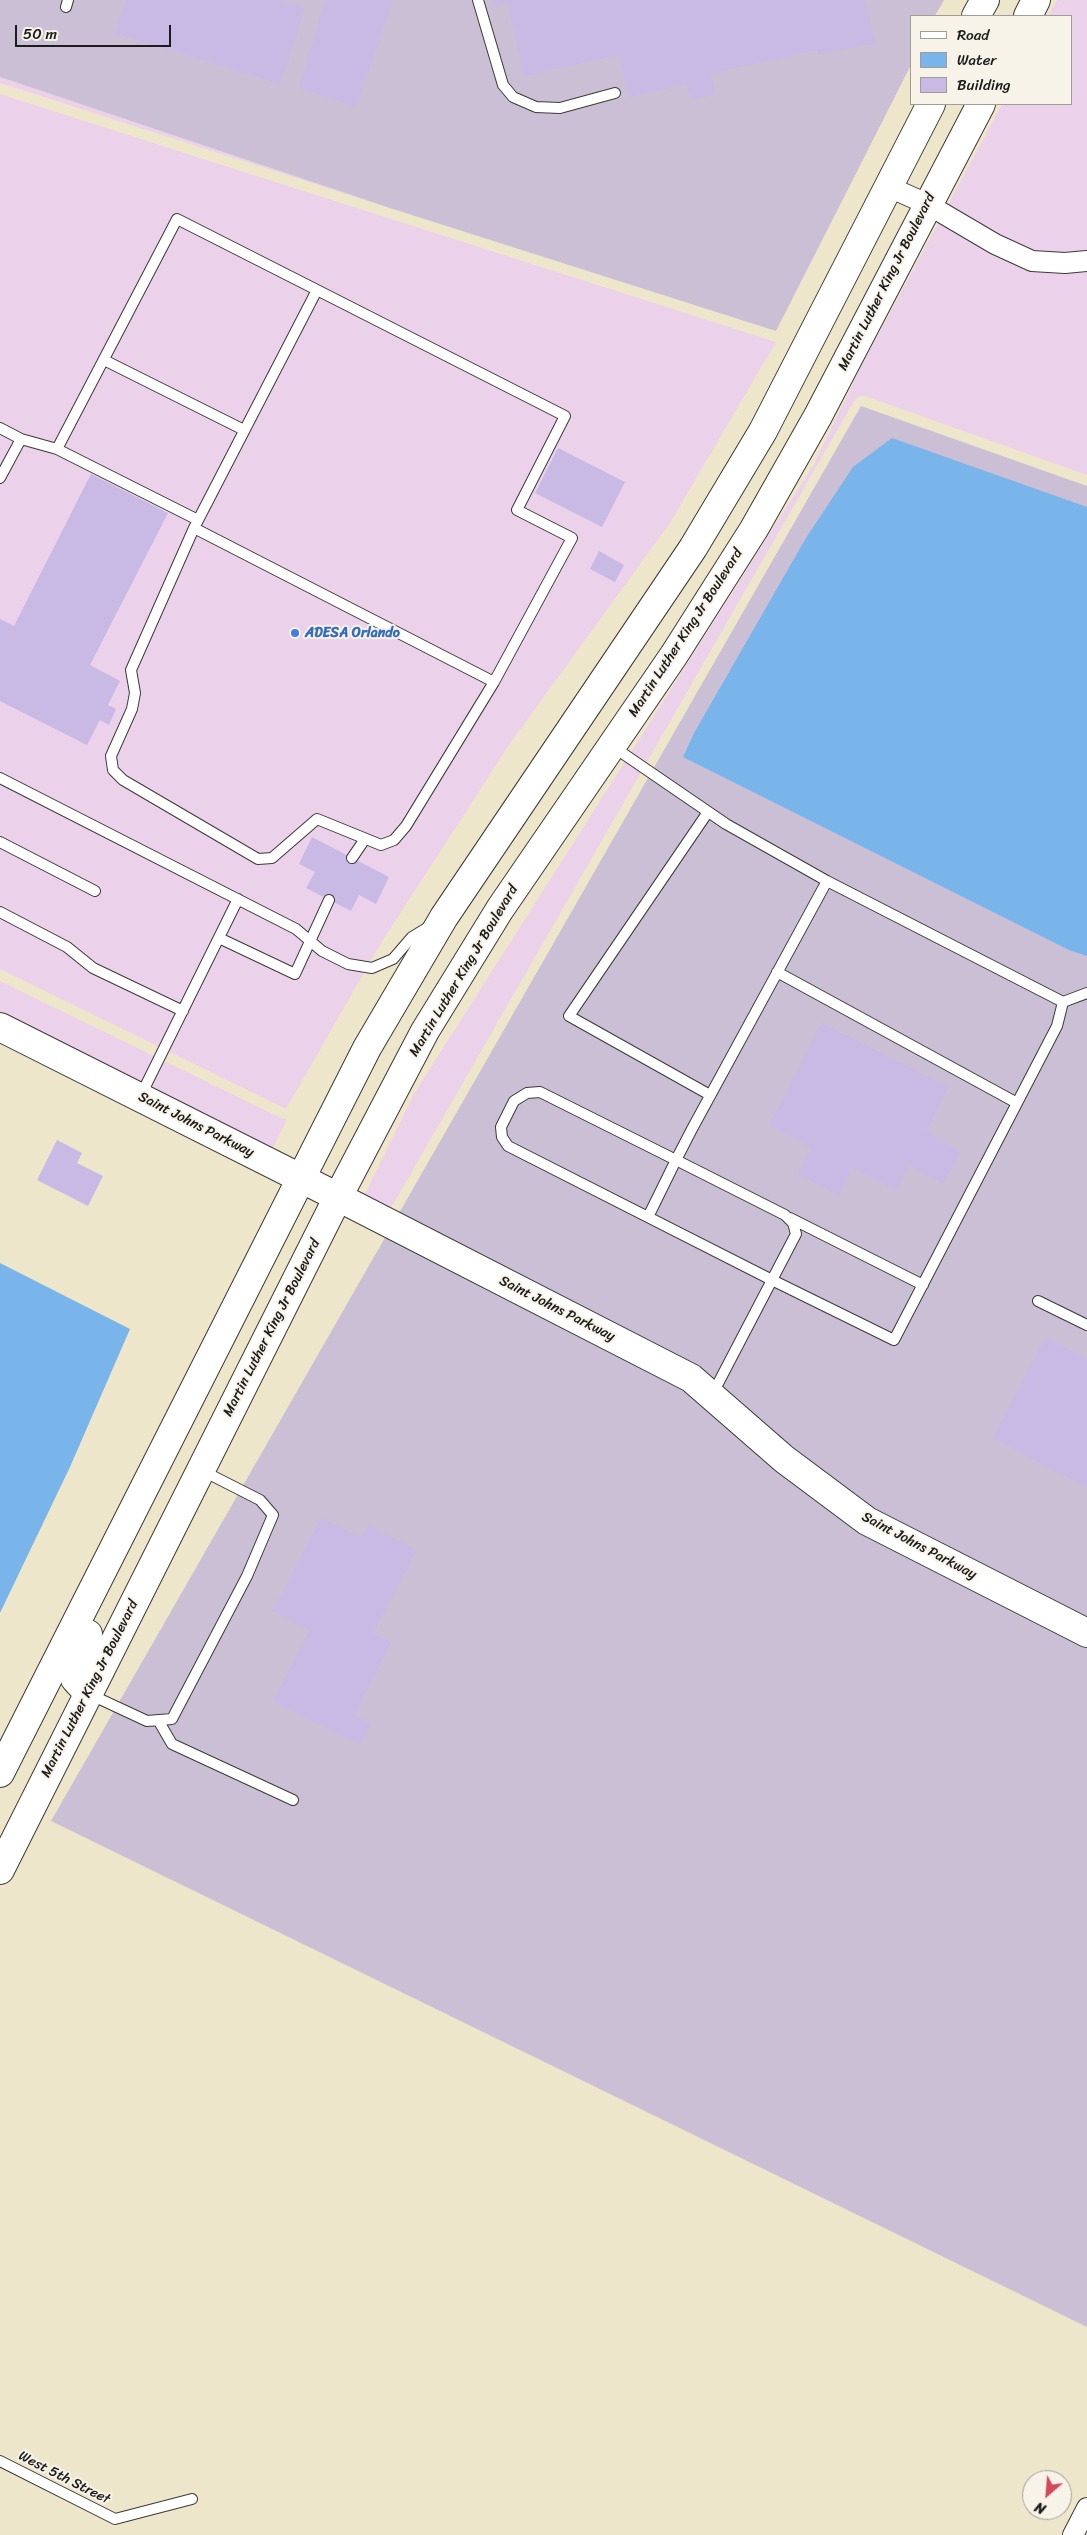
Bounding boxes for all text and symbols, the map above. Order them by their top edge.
scale bar [18,15,174,47]
legend [910,15,1072,105]
text: 50 m [23,21,57,47]
text: Road [957,22,989,48]
text: Water [957,47,997,73]
text: Building [957,72,1011,98]
street label: Martin Luther King Jr Boulevard [835,190,939,374]
street label: Martin Luther King Jr Boulevard [625,546,747,720]
place label: ADESA Orlando [305,625,400,641]
marker: ADESA Orlando [289,627,301,639]
street label: Martin Luther King Jr Boulevard [406,882,522,1060]
street label: Saint Johns Parkway [135,1089,257,1161]
street label: Martin Luther King Jr Boulevard [220,1236,324,1420]
street label: Saint Johns Parkway [496,1273,618,1345]
street label: Saint Johns Parkway [859,1509,979,1583]
street label: Martin Luther King Jr Boulevard [38,1597,142,1781]
street label: West 5th Street [15,2448,113,2508]
north arrow [1022,2470,1072,2520]
text: N [1030,2495,1050,2521]

